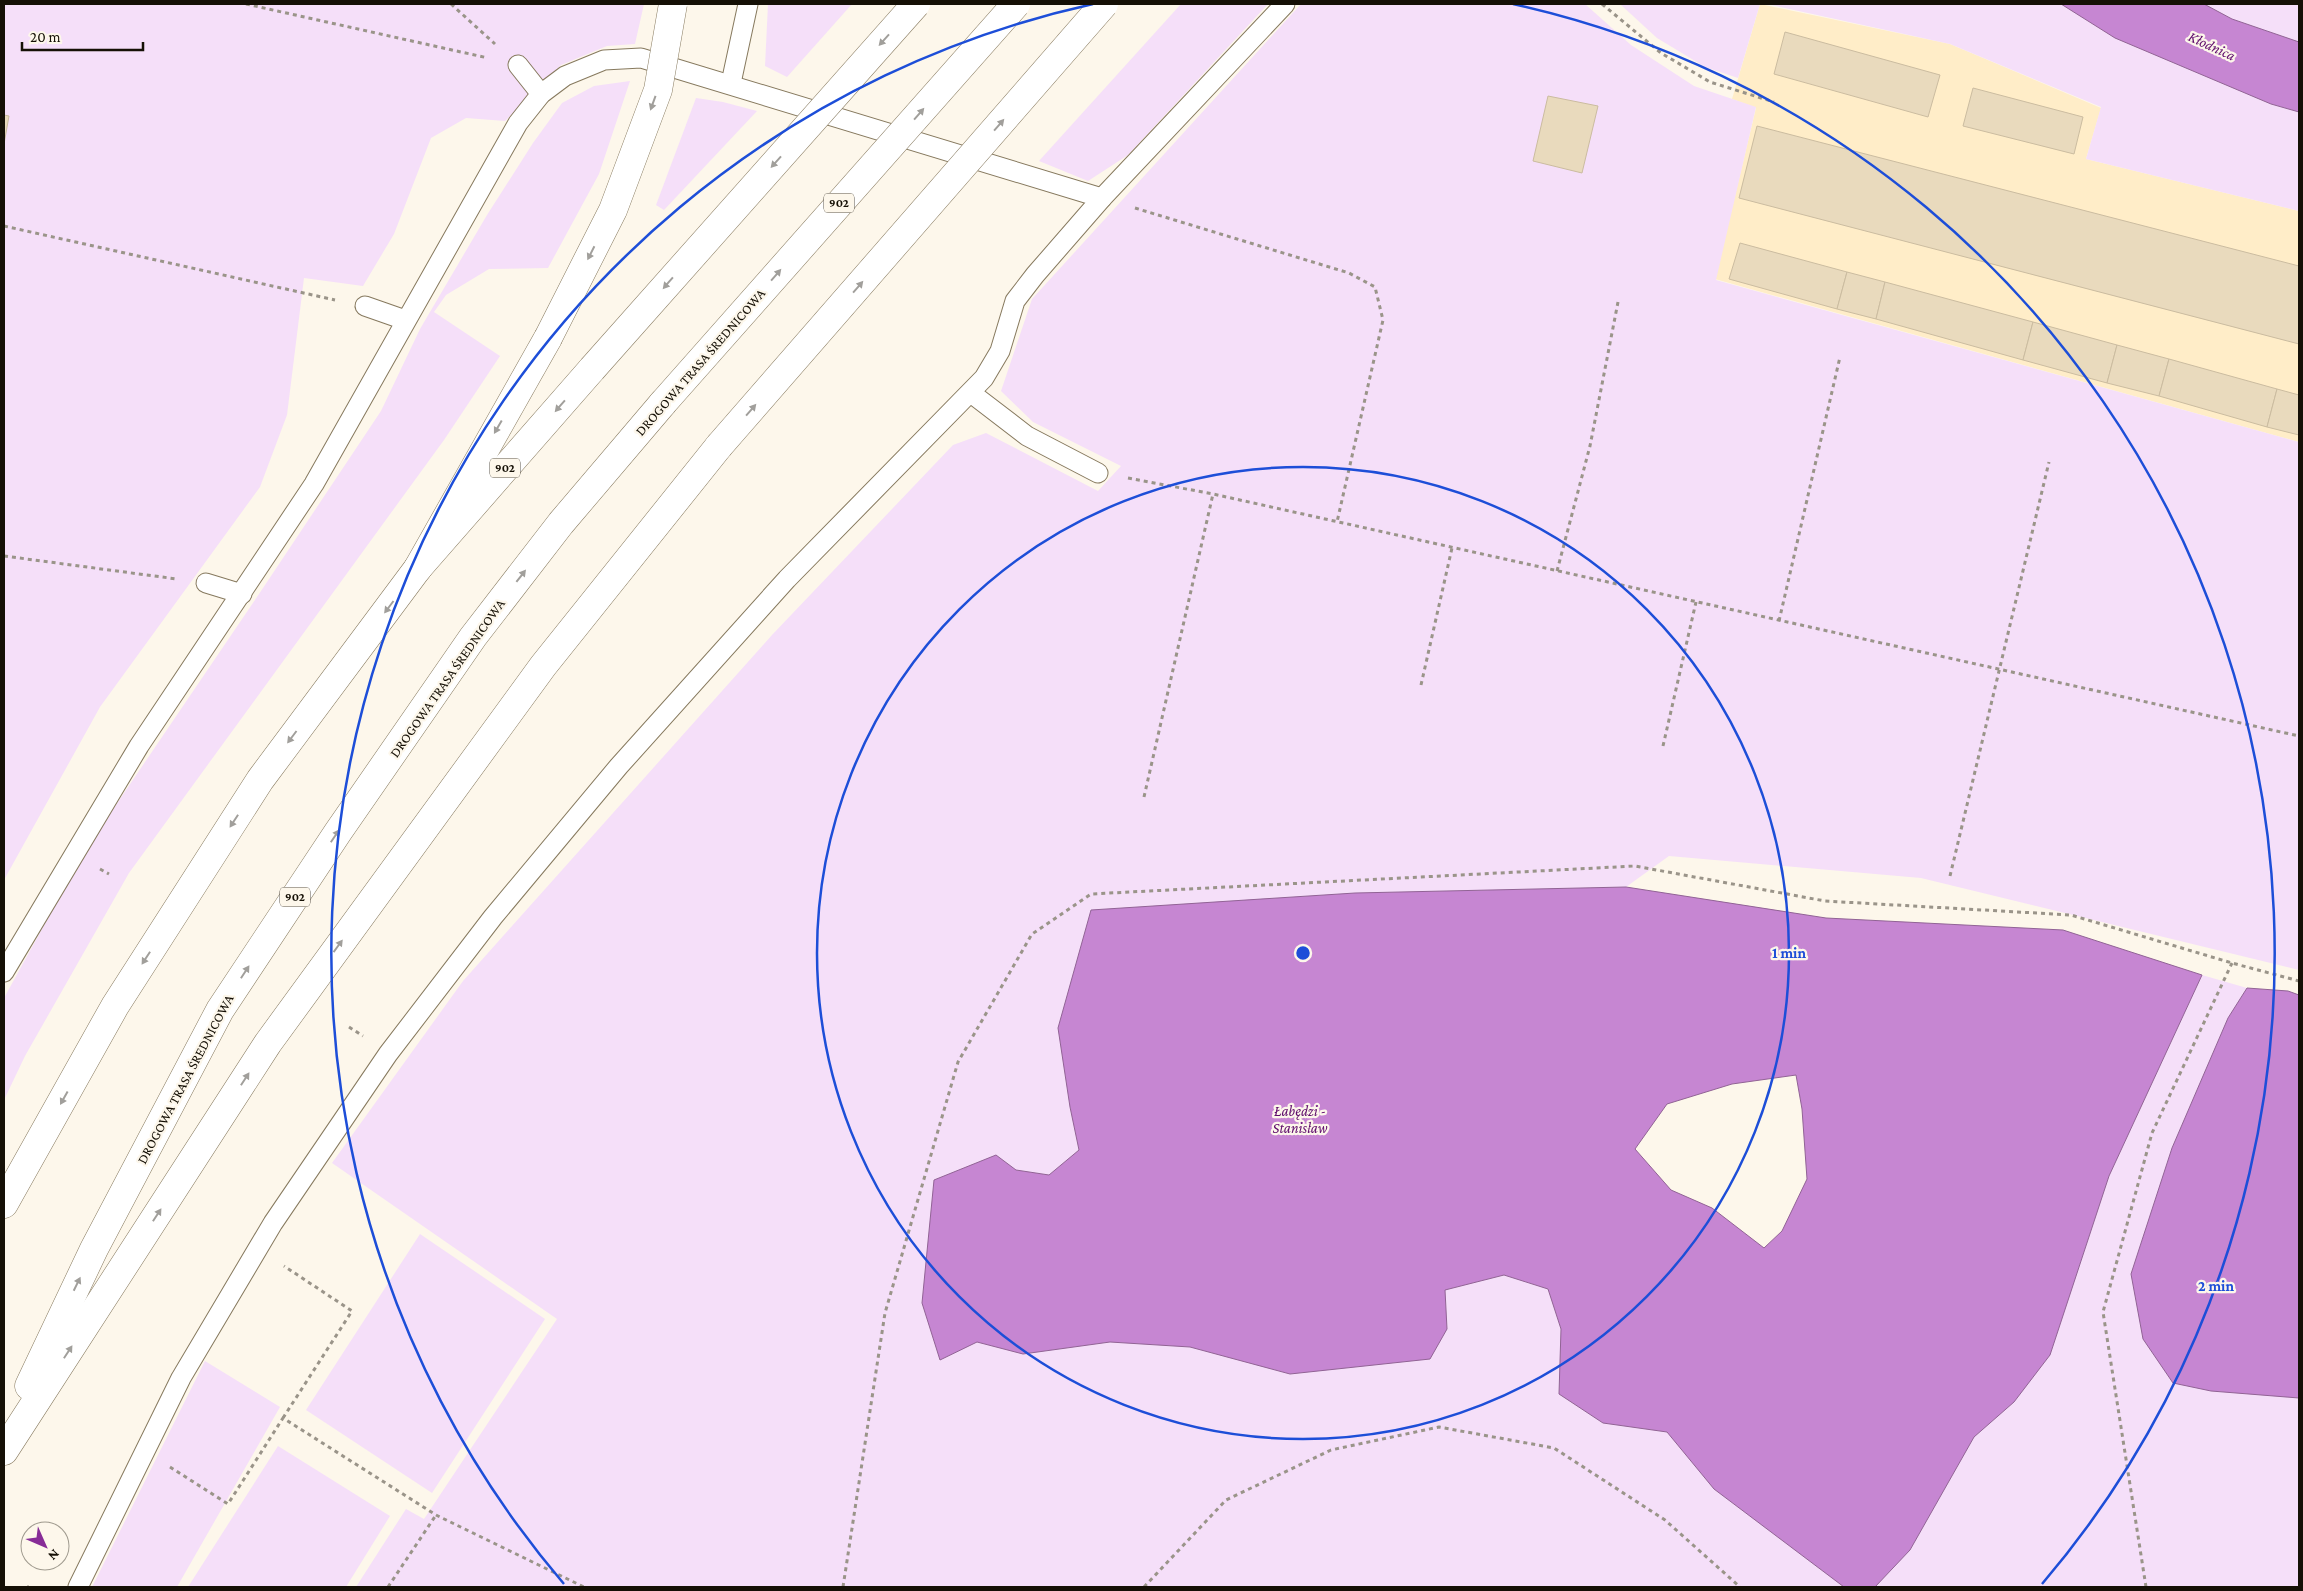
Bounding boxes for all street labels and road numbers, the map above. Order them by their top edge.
road number: 902 [824,194,854,212]
street label: DROGOWA TRASA ŚREDNICOWA [632,285,768,439]
road number: 902 [490,458,520,478]
street label: DROGOWA TRASA ŚREDNICOWA [386,596,508,760]
road number: 902 [280,888,310,906]
street label: DROGOWA TRASA ŚREDNICOWA [133,992,237,1166]

